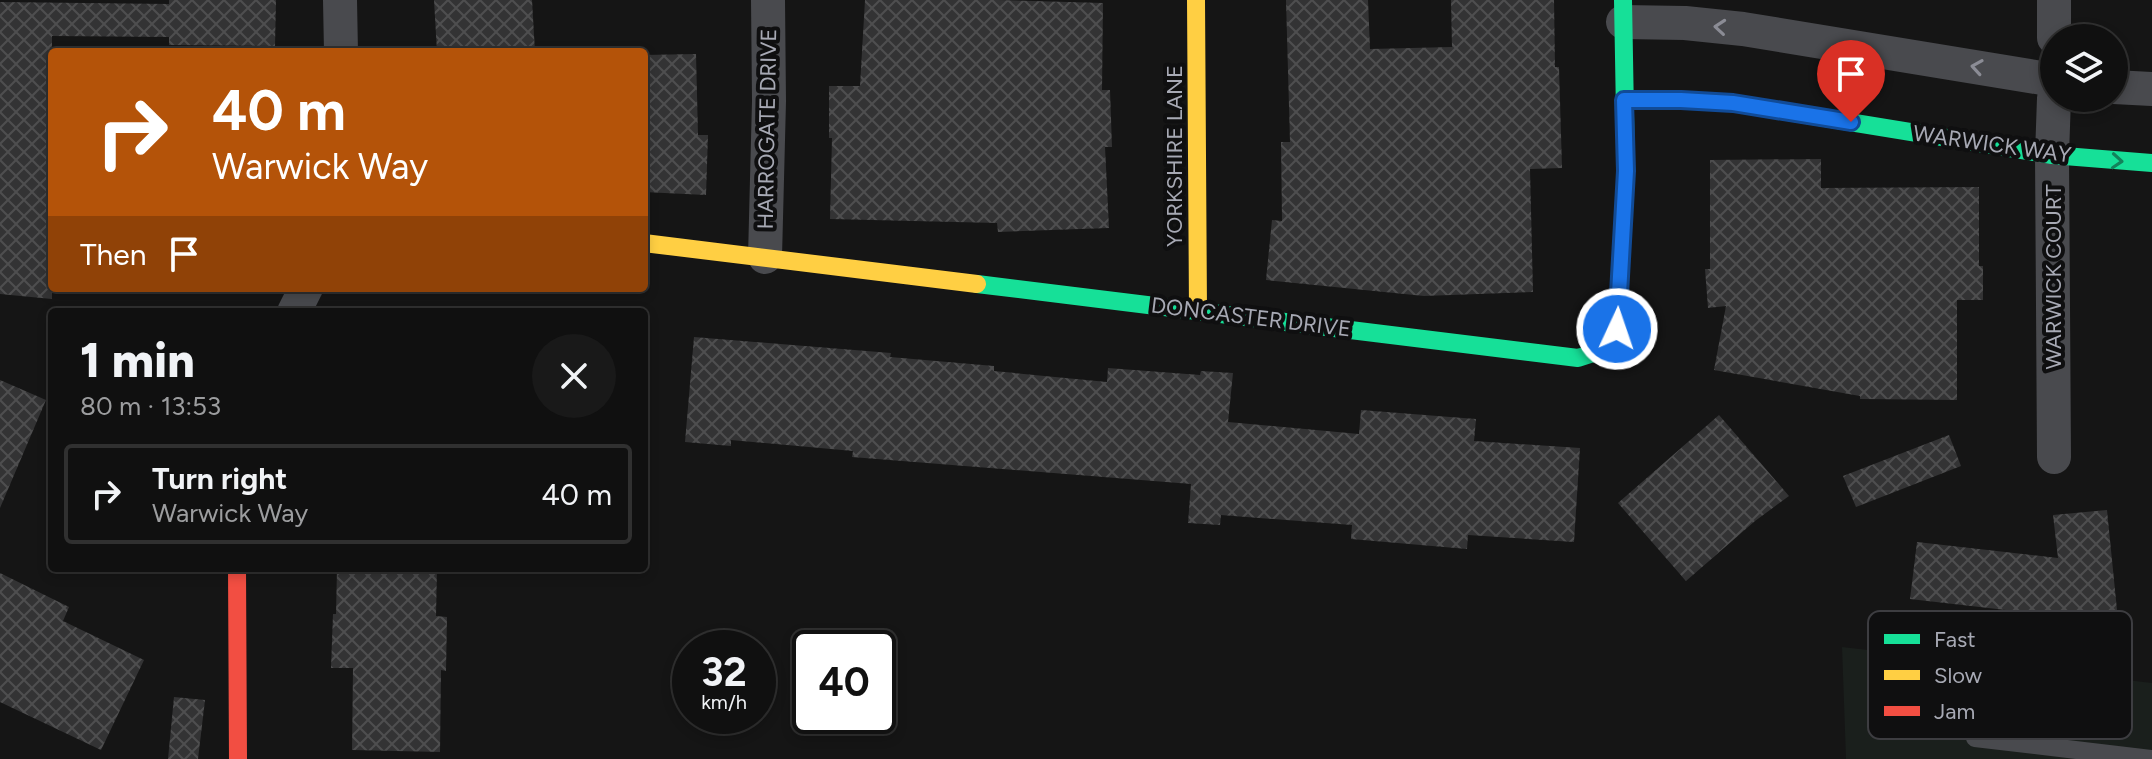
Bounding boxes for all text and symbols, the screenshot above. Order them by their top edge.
one-way arrow [1713,18,1726,35]
map controls [2040,24,2128,112]
button: layers [2040,24,2128,112]
street label: HARROGATE DRIVE [752,28,782,230]
pin [1817,40,1885,122]
icon: arrive [1829,52,1873,96]
one-way arrow [1970,59,1984,76]
street label: YORKSHIRE LANE [1161,65,1188,247]
text: 40 m [212,77,346,144]
icon: right [80,80,184,184]
street label: WARWICK WAY [1911,120,2073,169]
text: Warwick Way [212,145,428,188]
one-way arrow [2111,152,2124,169]
street label: WARWICK COURT [2040,184,2067,370]
icon: arrive [162,232,206,276]
text: Then [80,236,146,273]
position arrow [1575,287,1659,371]
street label: DONCASTER DRIVE [1150,291,1352,343]
text: 1 min [80,331,195,389]
button: close [532,334,616,418]
text: 80 m · 13:53 [80,390,221,422]
text: Turn right [152,460,287,497]
icon: right [84,472,128,516]
text: 40 m [541,476,612,513]
text: Warwick Way [152,497,308,529]
legend [1868,611,2132,739]
text: Fast [1934,626,1976,653]
speed limit sign: 40 [792,630,896,734]
text: 32 [701,648,747,696]
text: Slow [1934,662,1983,689]
text: km/h [701,690,747,714]
text: Jam [1934,698,1975,725]

